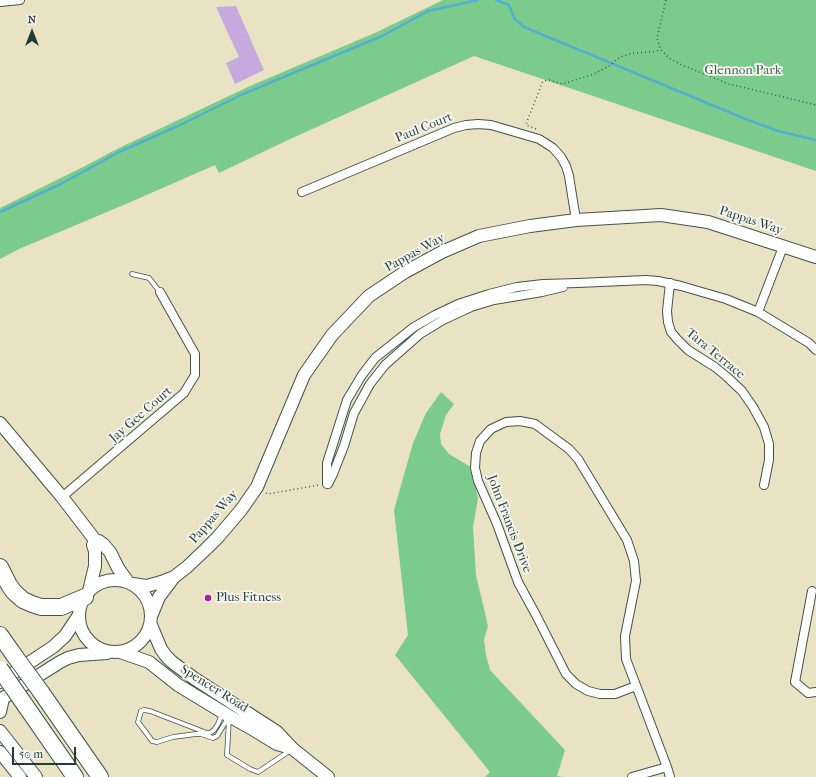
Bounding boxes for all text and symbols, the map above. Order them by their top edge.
north arrow [12,12,52,52]
text: N [28,13,36,26]
park label: Glennon Park [705,63,781,79]
street label: Paul Court [393,109,455,147]
street label: Pappas Way [717,203,785,239]
street label: Pappas Way [382,230,448,276]
street label: Tara Terrace [682,325,748,383]
street label: Jay Gee Court [107,384,175,446]
street label: John Francis Drive [483,473,535,575]
street label: Pappas Way [186,487,242,547]
place label: Plus Fitness [216,590,281,606]
marker: Plus Fitness [203,593,213,603]
street label: Spencer Road [177,662,251,716]
scale bar [14,739,78,765]
text: 50 m [19,747,43,761]

